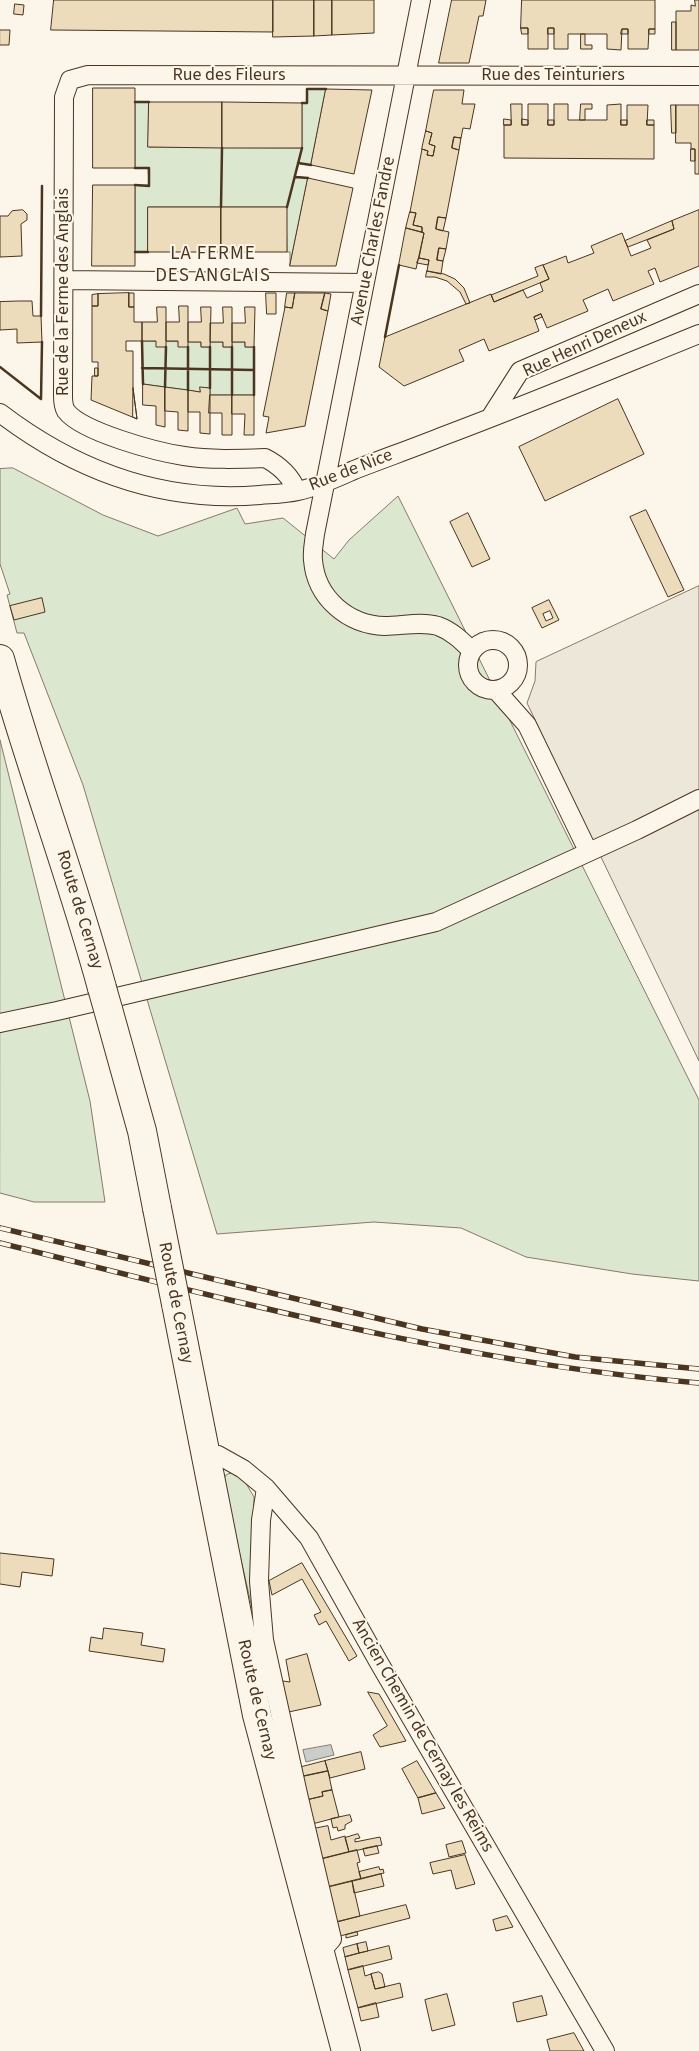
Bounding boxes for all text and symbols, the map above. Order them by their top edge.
street label: Rue des Fileurs [173,65,285,87]
street label: Rue des Teinturiers [481,65,625,87]
street label: Avenue Charles Fandre [347,155,401,327]
street label: Rue de la Ferme des Anglais [53,188,75,396]
district label: LA FERME DES ANGLAIS [154,244,272,288]
street label: Rue Henri Deneux [520,307,650,383]
street label: Rue de Nice [306,445,396,497]
street label: Route de Cernay [51,848,107,972]
street label: Route de Cernay [153,1240,197,1366]
street label: Ancien Chemin de Cernay les Reims [346,1615,498,1857]
street label: Route de Cernay [232,1638,280,1762]

